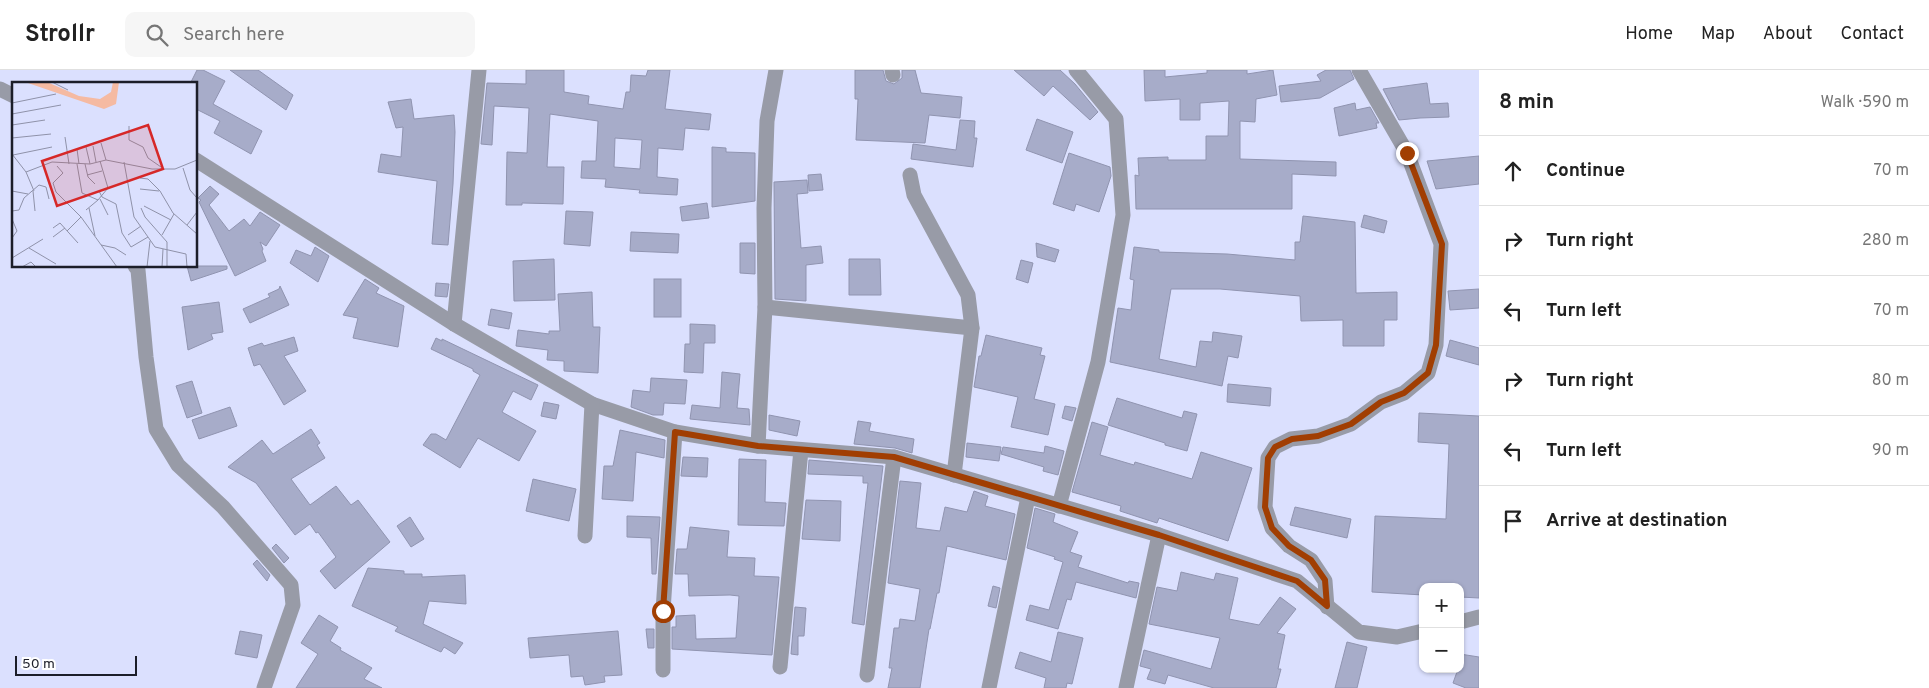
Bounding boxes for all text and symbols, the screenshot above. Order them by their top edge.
search box [125,12,475,57]
text: Strollr [25,20,95,50]
icon: search [143,21,171,49]
text: Search here [183,23,284,47]
text: Home [1625,23,1673,46]
text: Map [1701,23,1735,46]
text: About [1763,23,1812,46]
text: Contact [1840,23,1904,46]
inset map [12,82,198,268]
text: 8 min [1499,89,1554,116]
text: Walk · 590 m [1821,93,1909,113]
route end [1396,142,1419,165]
icon: ahead [1499,157,1527,185]
text: Continue [1546,159,1625,183]
text: 70 m [1874,161,1909,181]
icon: right [1499,227,1527,255]
text: Turn right [1546,229,1634,253]
text: 280 m [1862,231,1909,251]
icon: left [1499,297,1527,325]
text: Turn left [1546,299,1622,323]
text: 70 m [1874,301,1909,321]
icon: right [1499,367,1527,395]
text: Turn right [1546,369,1634,393]
text: 80 m [1872,371,1909,391]
icon: left [1499,437,1527,465]
text: Turn left [1546,439,1622,463]
text: 90 m [1872,441,1909,461]
icon: arrive [1499,507,1527,535]
text: Arrive at destination [1546,509,1727,533]
map controls [1419,583,1464,673]
button: + [1419,583,1464,628]
route start [652,600,675,623]
button: − [1419,628,1464,673]
scale bar [15,653,138,676]
text: 50 m [22,656,55,673]

